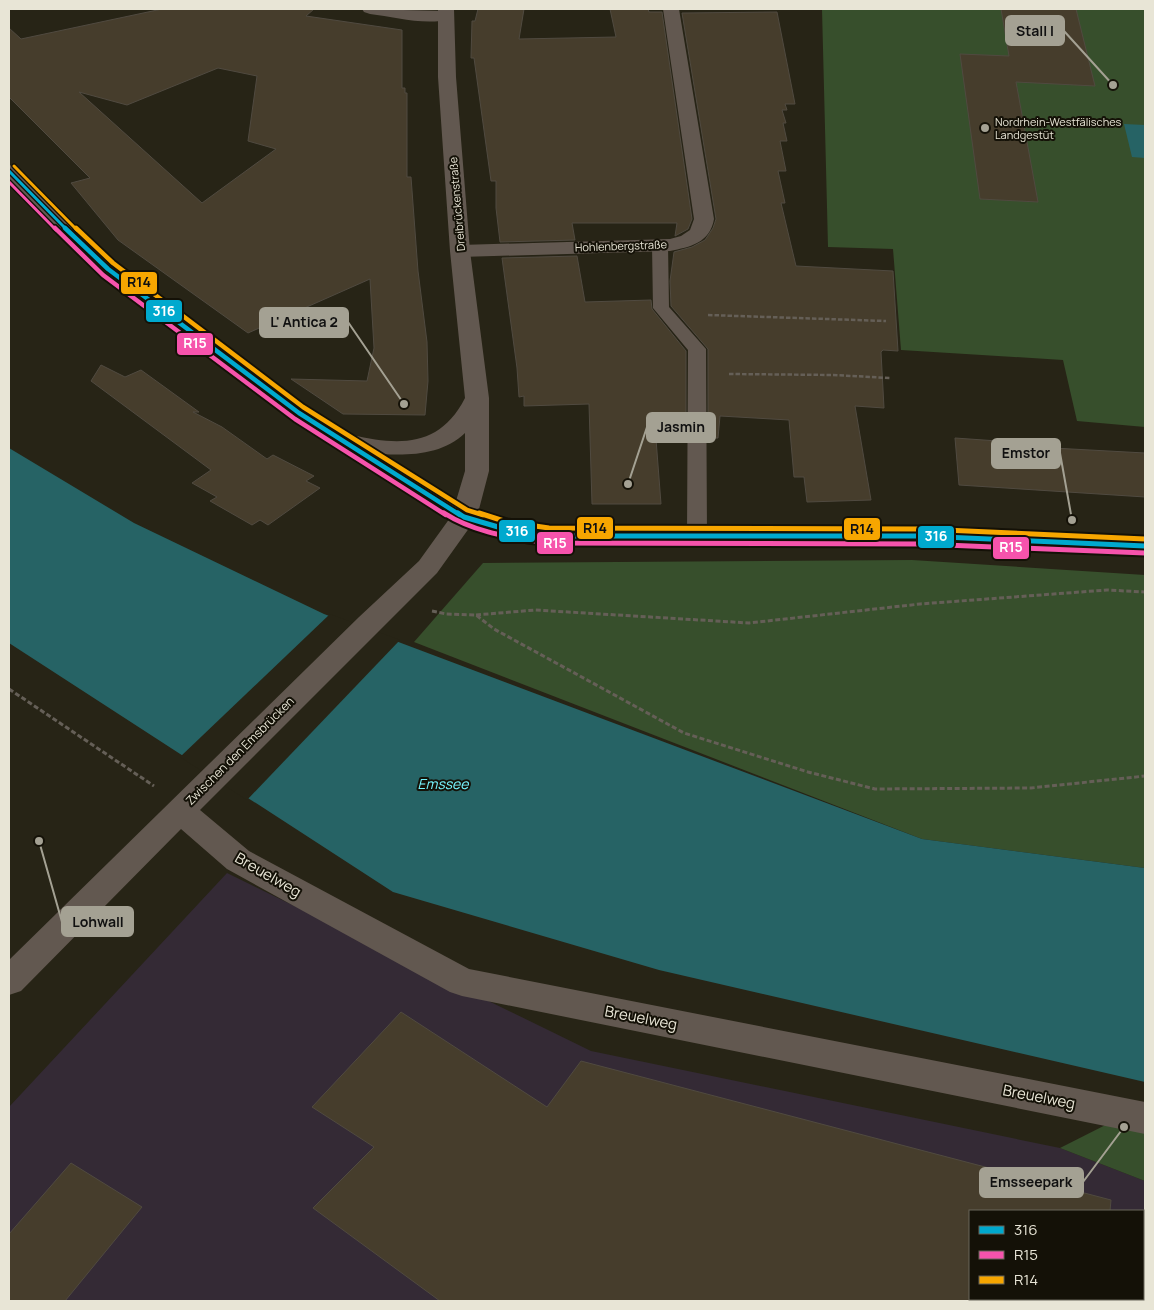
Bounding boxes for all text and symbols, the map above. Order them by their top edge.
callout: Stall I [1006,16,1064,45]
text: Stall I [1016,21,1054,40]
place label: Nordrhein-Westfälisches Landgestüt [995,114,1122,142]
marker: Nordrhein-Westfälisches Landgestüt [979,122,991,134]
street label: Dreibrückenstraße [445,156,468,252]
street label: Hohlenbergstraße [575,236,668,255]
line badge: R14 [120,271,158,295]
text: R14 [127,272,151,291]
line badge: 316 [145,299,183,323]
text: 316 [153,301,175,320]
callout: L' Antica 2 [260,308,348,337]
text: L' Antica 2 [270,312,338,331]
line badge: R15 [176,332,214,356]
text: R15 [183,333,207,352]
callout: Jasmin [647,413,715,442]
text: Jasmin [657,417,705,436]
callout: Emstor [992,439,1060,468]
text: Emstor [1002,443,1051,462]
line badge: R14 [576,516,614,540]
line badge: R14 [843,517,881,541]
text: R14 [583,518,607,537]
line badge: 316 [498,519,536,543]
text: R14 [850,519,874,538]
text: 316 [506,521,528,540]
line badge: 316 [917,525,955,549]
text: 316 [925,526,947,545]
line badge: R15 [536,531,574,555]
text: R15 [543,533,567,552]
line badge: R15 [992,536,1030,560]
text: R15 [999,537,1023,556]
street label: Zwischen den Emsbrücken [182,693,298,809]
water label: Emssee [418,774,469,793]
street label: Breuelweg [231,847,305,902]
callout: Lohwall [62,907,133,936]
text: Lohwall [72,912,124,931]
street label: Breuelweg [603,1000,679,1035]
street label: Breuelweg [1001,1079,1077,1114]
callout: Emsseepark [980,1168,1083,1197]
text: Emsseepark [990,1172,1073,1191]
legend [969,1210,1144,1300]
text: 316 [1014,1219,1037,1240]
text: R15 [1014,1244,1038,1265]
text: R14 [1014,1269,1038,1290]

